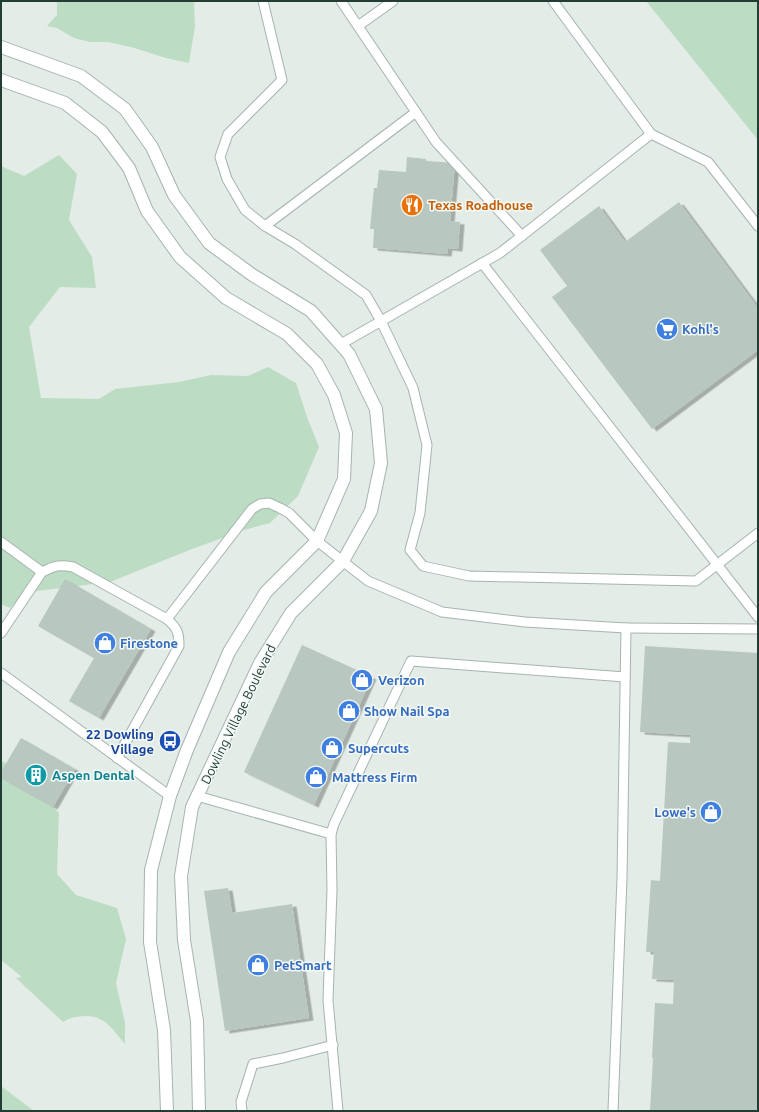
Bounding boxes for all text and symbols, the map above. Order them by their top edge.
restaurant icon: Texas Roadhouse [399,192,425,218]
place label: Texas Roadhouse [428,198,533,212]
supermarket icon: Kohl's [654,316,680,342]
place label: Kohl's [682,322,719,336]
shop icon: Firestone [92,630,118,656]
place label: Firestone [120,636,178,650]
street label: Dowling Village Boulevard [198,642,278,786]
shop icon: Verizon [349,667,375,693]
place label: Verizon [378,673,425,687]
shop icon: Show Nail Spa [336,698,362,724]
place label: Show Nail Spa [364,704,450,718]
place label: 22 Dowling Village [86,727,154,756]
bus stop icon: 22 Dowling Village [157,728,183,754]
shop icon: Supercuts [319,735,345,761]
place label: Supercuts [348,741,409,755]
building icon: Aspen Dental [23,762,49,788]
shop icon: Mattress Firm [303,764,329,790]
place label: Aspen Dental [52,768,134,782]
place label: Mattress Firm [332,770,417,784]
shop icon: Lowe's [698,799,724,825]
place label: Lowe's [654,805,696,819]
shop icon: PetSmart [245,952,271,978]
place label: PetSmart [274,958,332,972]

